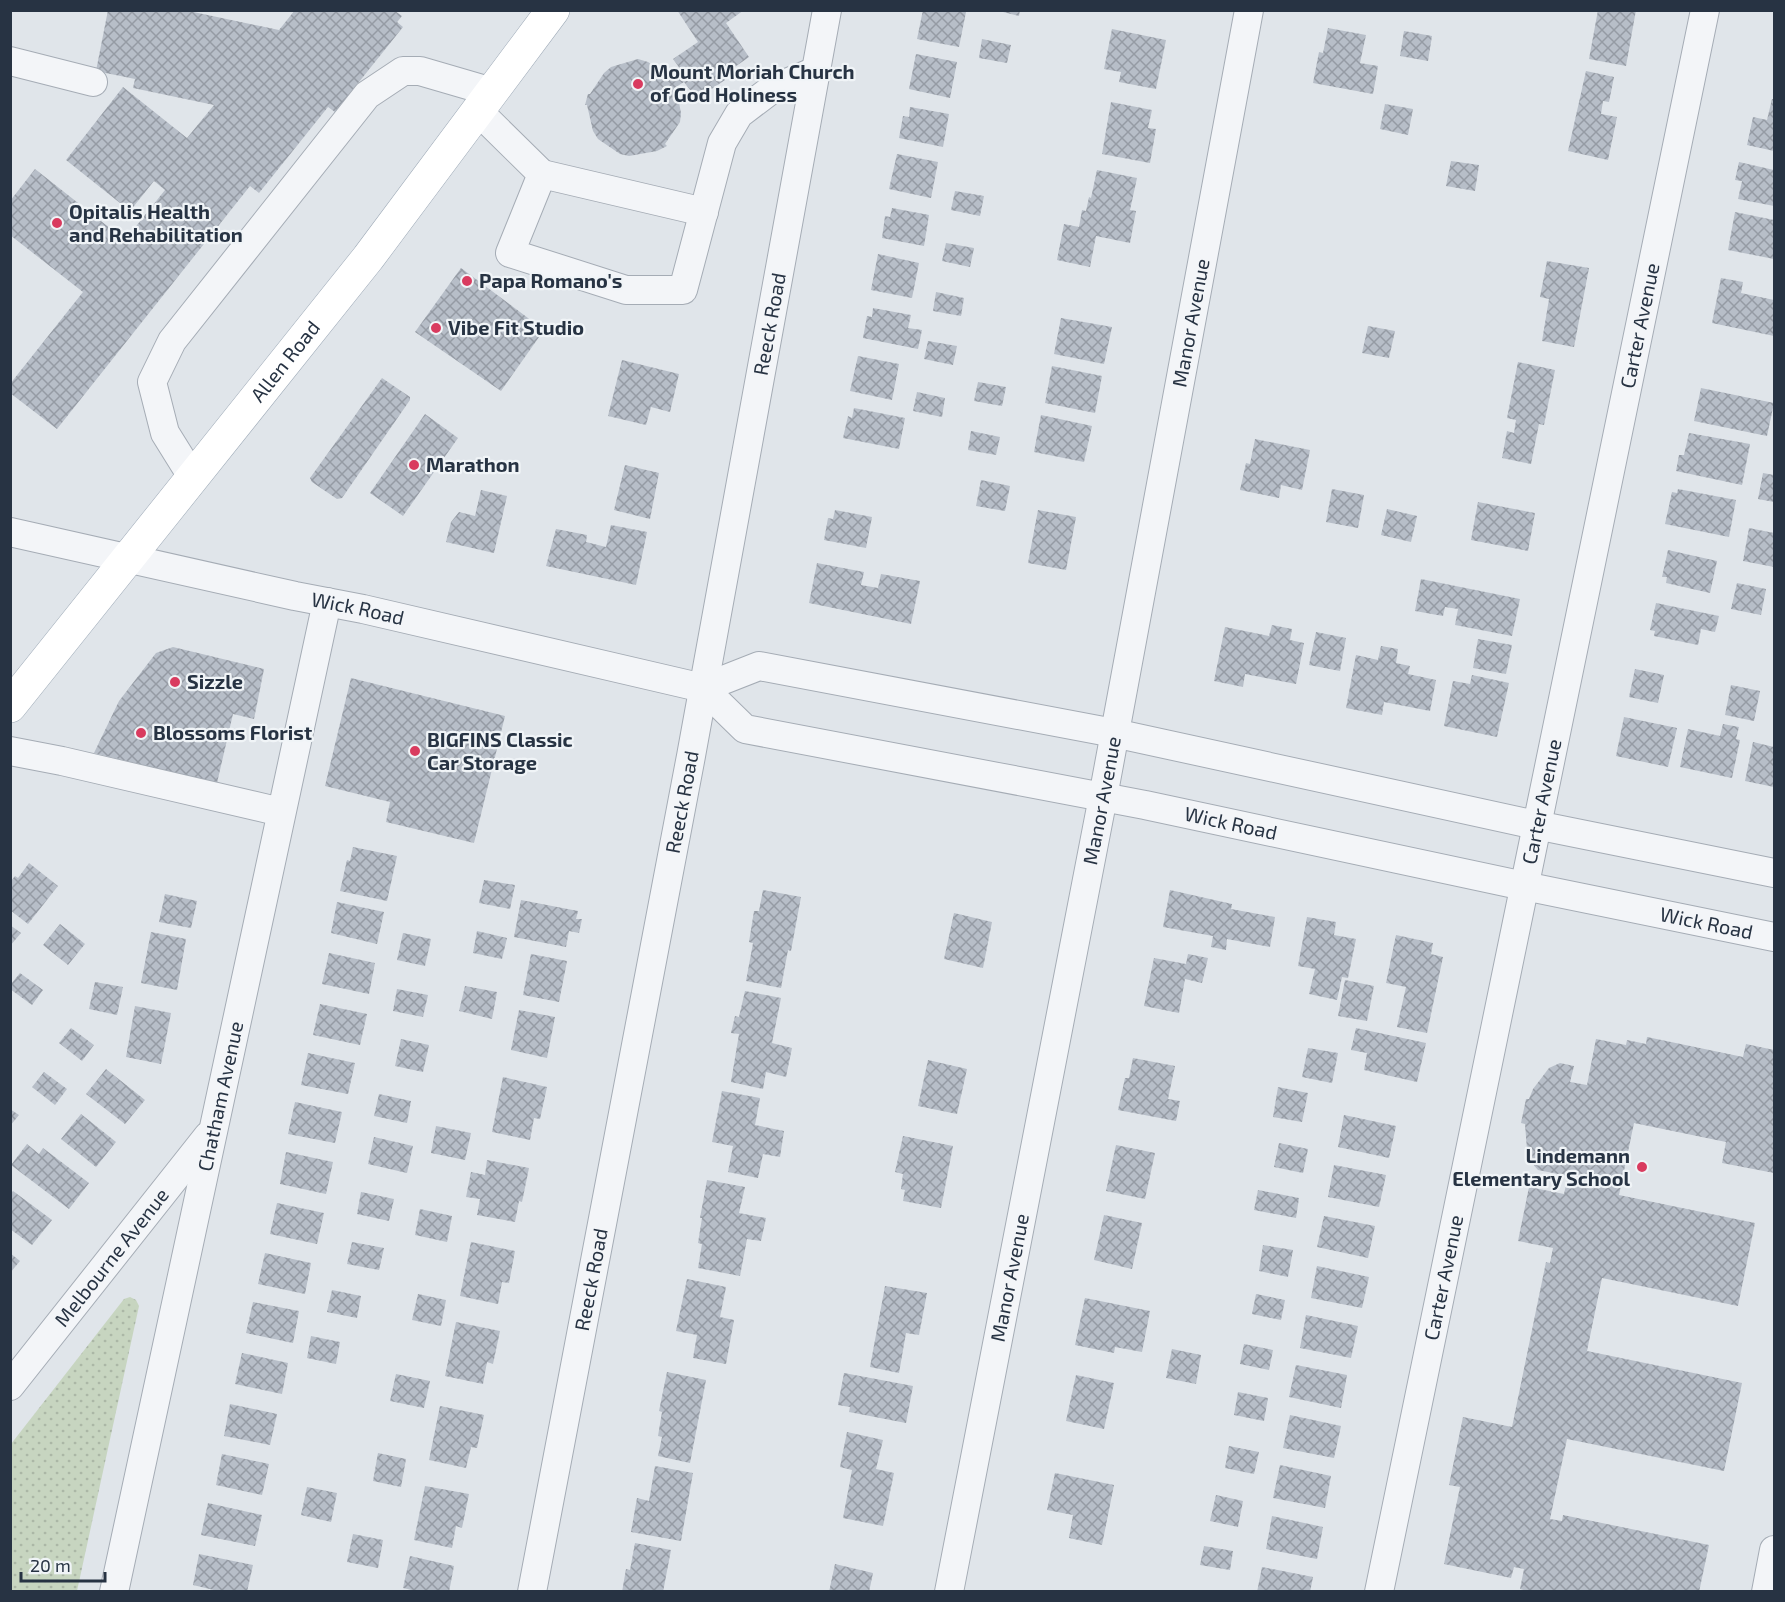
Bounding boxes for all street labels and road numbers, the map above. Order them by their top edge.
street label: Manor Avenue [1166,256,1214,389]
street label: Carter Avenue [1614,261,1664,390]
street label: Reeck Road [748,271,790,377]
street label: Allen Road [245,315,324,406]
street label: Wick Road [309,586,407,629]
street label: Manor Avenue [1077,734,1125,867]
street label: Carter Avenue [1516,737,1566,866]
street label: Reeck Road [660,749,703,855]
street label: Wick Road [1182,801,1280,844]
street label: Wick Road [1658,901,1755,943]
street label: Chatham Avenue [192,1019,247,1173]
street label: Melbourne Avenue [49,1183,173,1331]
street label: Manor Avenue [985,1211,1033,1344]
street label: Carter Avenue [1418,1213,1467,1342]
street label: Reeck Road [569,1226,612,1333]

